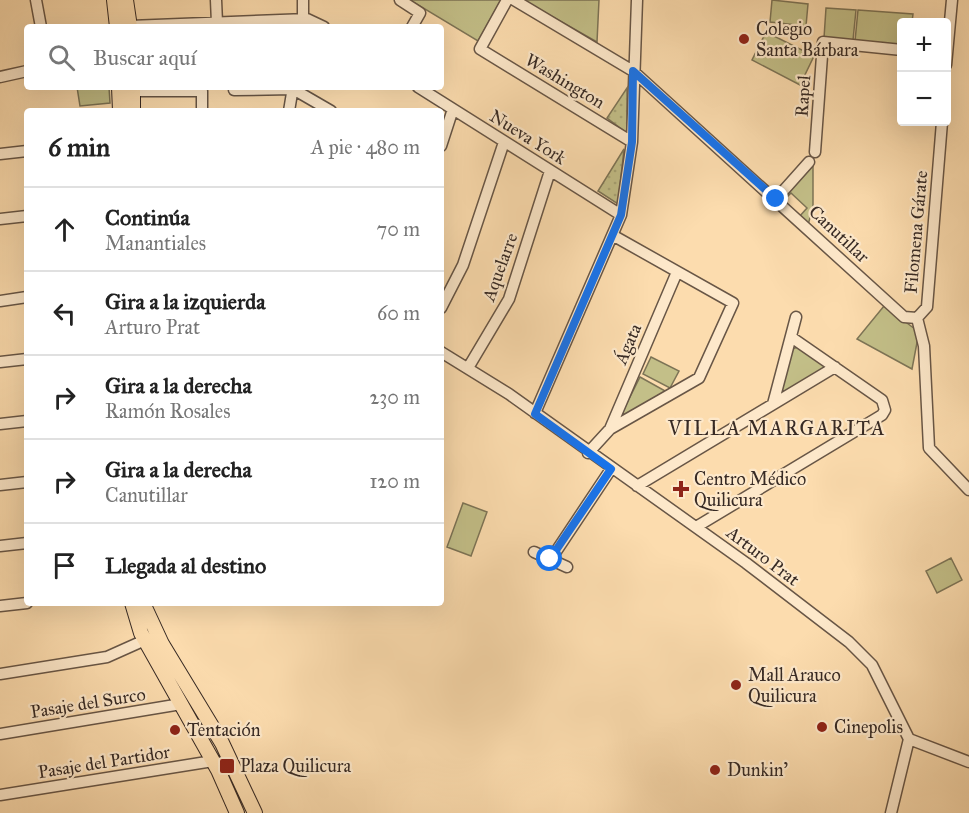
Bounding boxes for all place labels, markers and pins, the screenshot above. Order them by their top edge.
place label: Colegio Santa Bárbara [756,18,859,61]
marker: Colegio Santa Bárbara [737,32,751,46]
place label: Centro Médico Quilicura [694,468,806,511]
marker: Centro Médico Quilicura [672,480,690,498]
place label: Mall Arauco Quilicura [748,664,841,707]
marker: Mall Arauco Quilicura [729,678,743,692]
place label: Cinepolis [834,716,903,738]
place label: Tentación [187,719,261,741]
marker: Cinepolis [815,720,829,734]
marker: Tentación [168,723,182,737]
place label: Plaza Quilicura [240,755,352,777]
marker: Plaza Quilicura [218,757,236,775]
place label: Dunkin' [727,759,788,781]
marker: Dunkin' [708,763,722,777]

